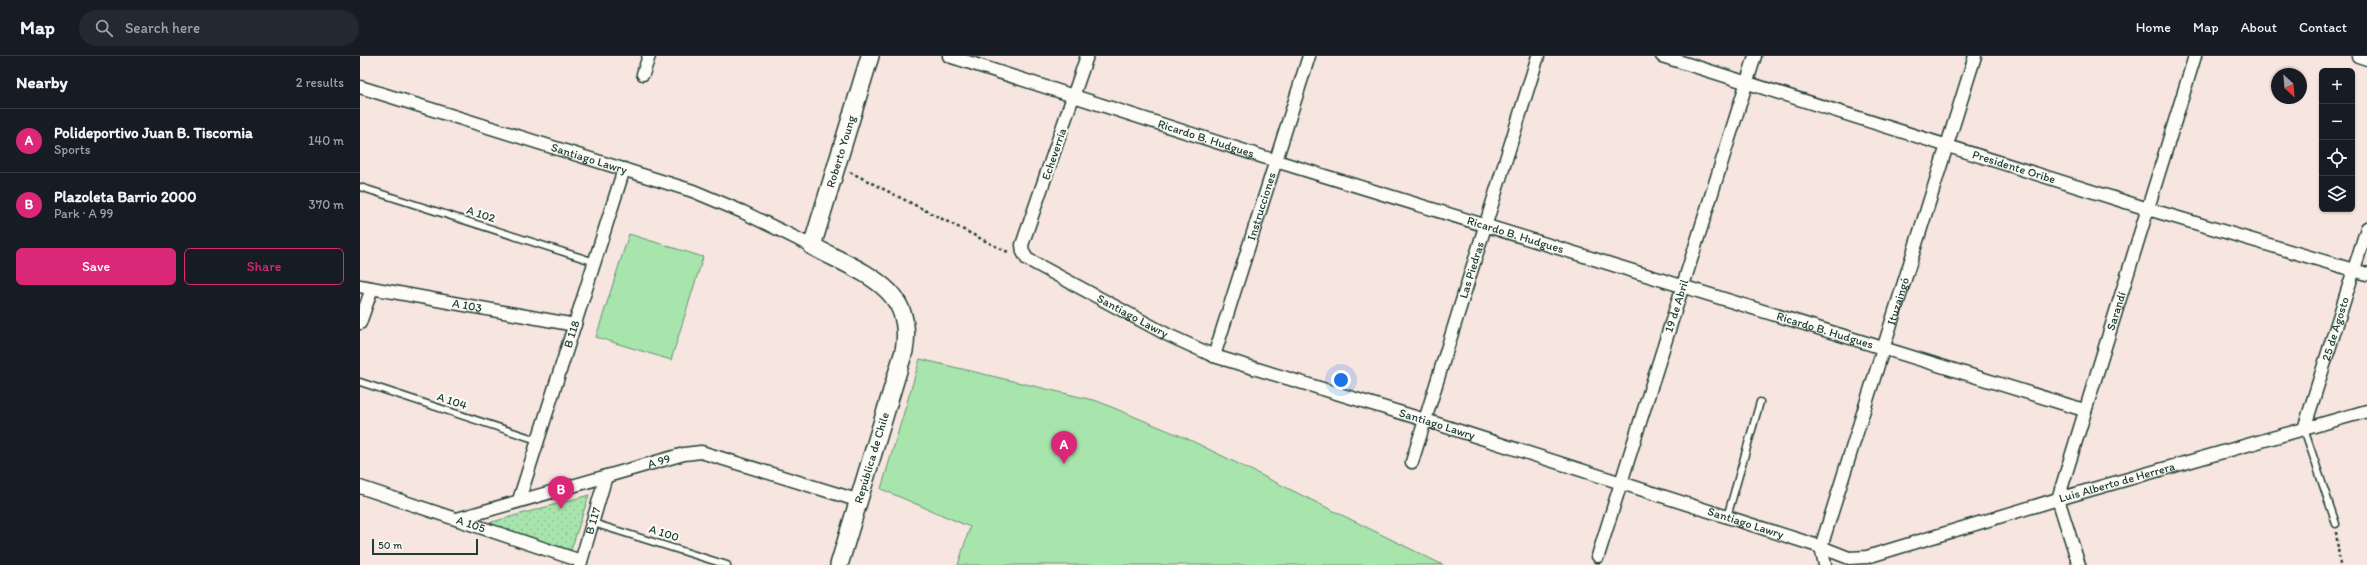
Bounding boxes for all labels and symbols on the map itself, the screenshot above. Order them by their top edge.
north arrow [2271,68,2307,104]
street label: Roberto Young [823,113,859,189]
street label: Ricardo B. Hudgues [1156,116,1256,161]
street label: Echeverría [1039,125,1070,182]
street label: Santiago Lawry [549,140,629,177]
street label: Presidente Oribe [1971,147,2057,187]
street label: Instrucciones [1244,171,1279,242]
street label: A 102 [465,203,498,225]
street label: Ricardo B. Hudgues [1465,213,1566,256]
street label: Las Piedras [1456,240,1487,300]
street label: Ituzaingó [1884,276,1912,327]
street label: 19 de Abril [1662,277,1692,334]
street label: Sarandí [2104,290,2129,332]
street label: Santiago Lawry [1095,291,1171,341]
street label: 25 de Agosto [2319,295,2352,363]
street label: A 103 [451,296,484,315]
street label: Ricardo B. Hudgues [1775,309,1875,352]
street label: B 118 [561,318,583,350]
your location [1331,370,1351,390]
street label: A 104 [435,390,469,412]
street label: Santiago Lawry [1397,406,1477,443]
street label: República de Chile [851,410,892,505]
pin: A [1051,431,1077,464]
street label: A 99 [646,451,672,471]
street label: Luis Alberto de Herrera [2057,459,2176,505]
pin: B [548,476,574,509]
street label: Santiago Lawry [1706,504,1786,542]
street label: B 117 [582,506,603,536]
street label: A 105 [455,513,487,536]
street label: A 100 [647,522,681,544]
scale bar [372,537,478,556]

